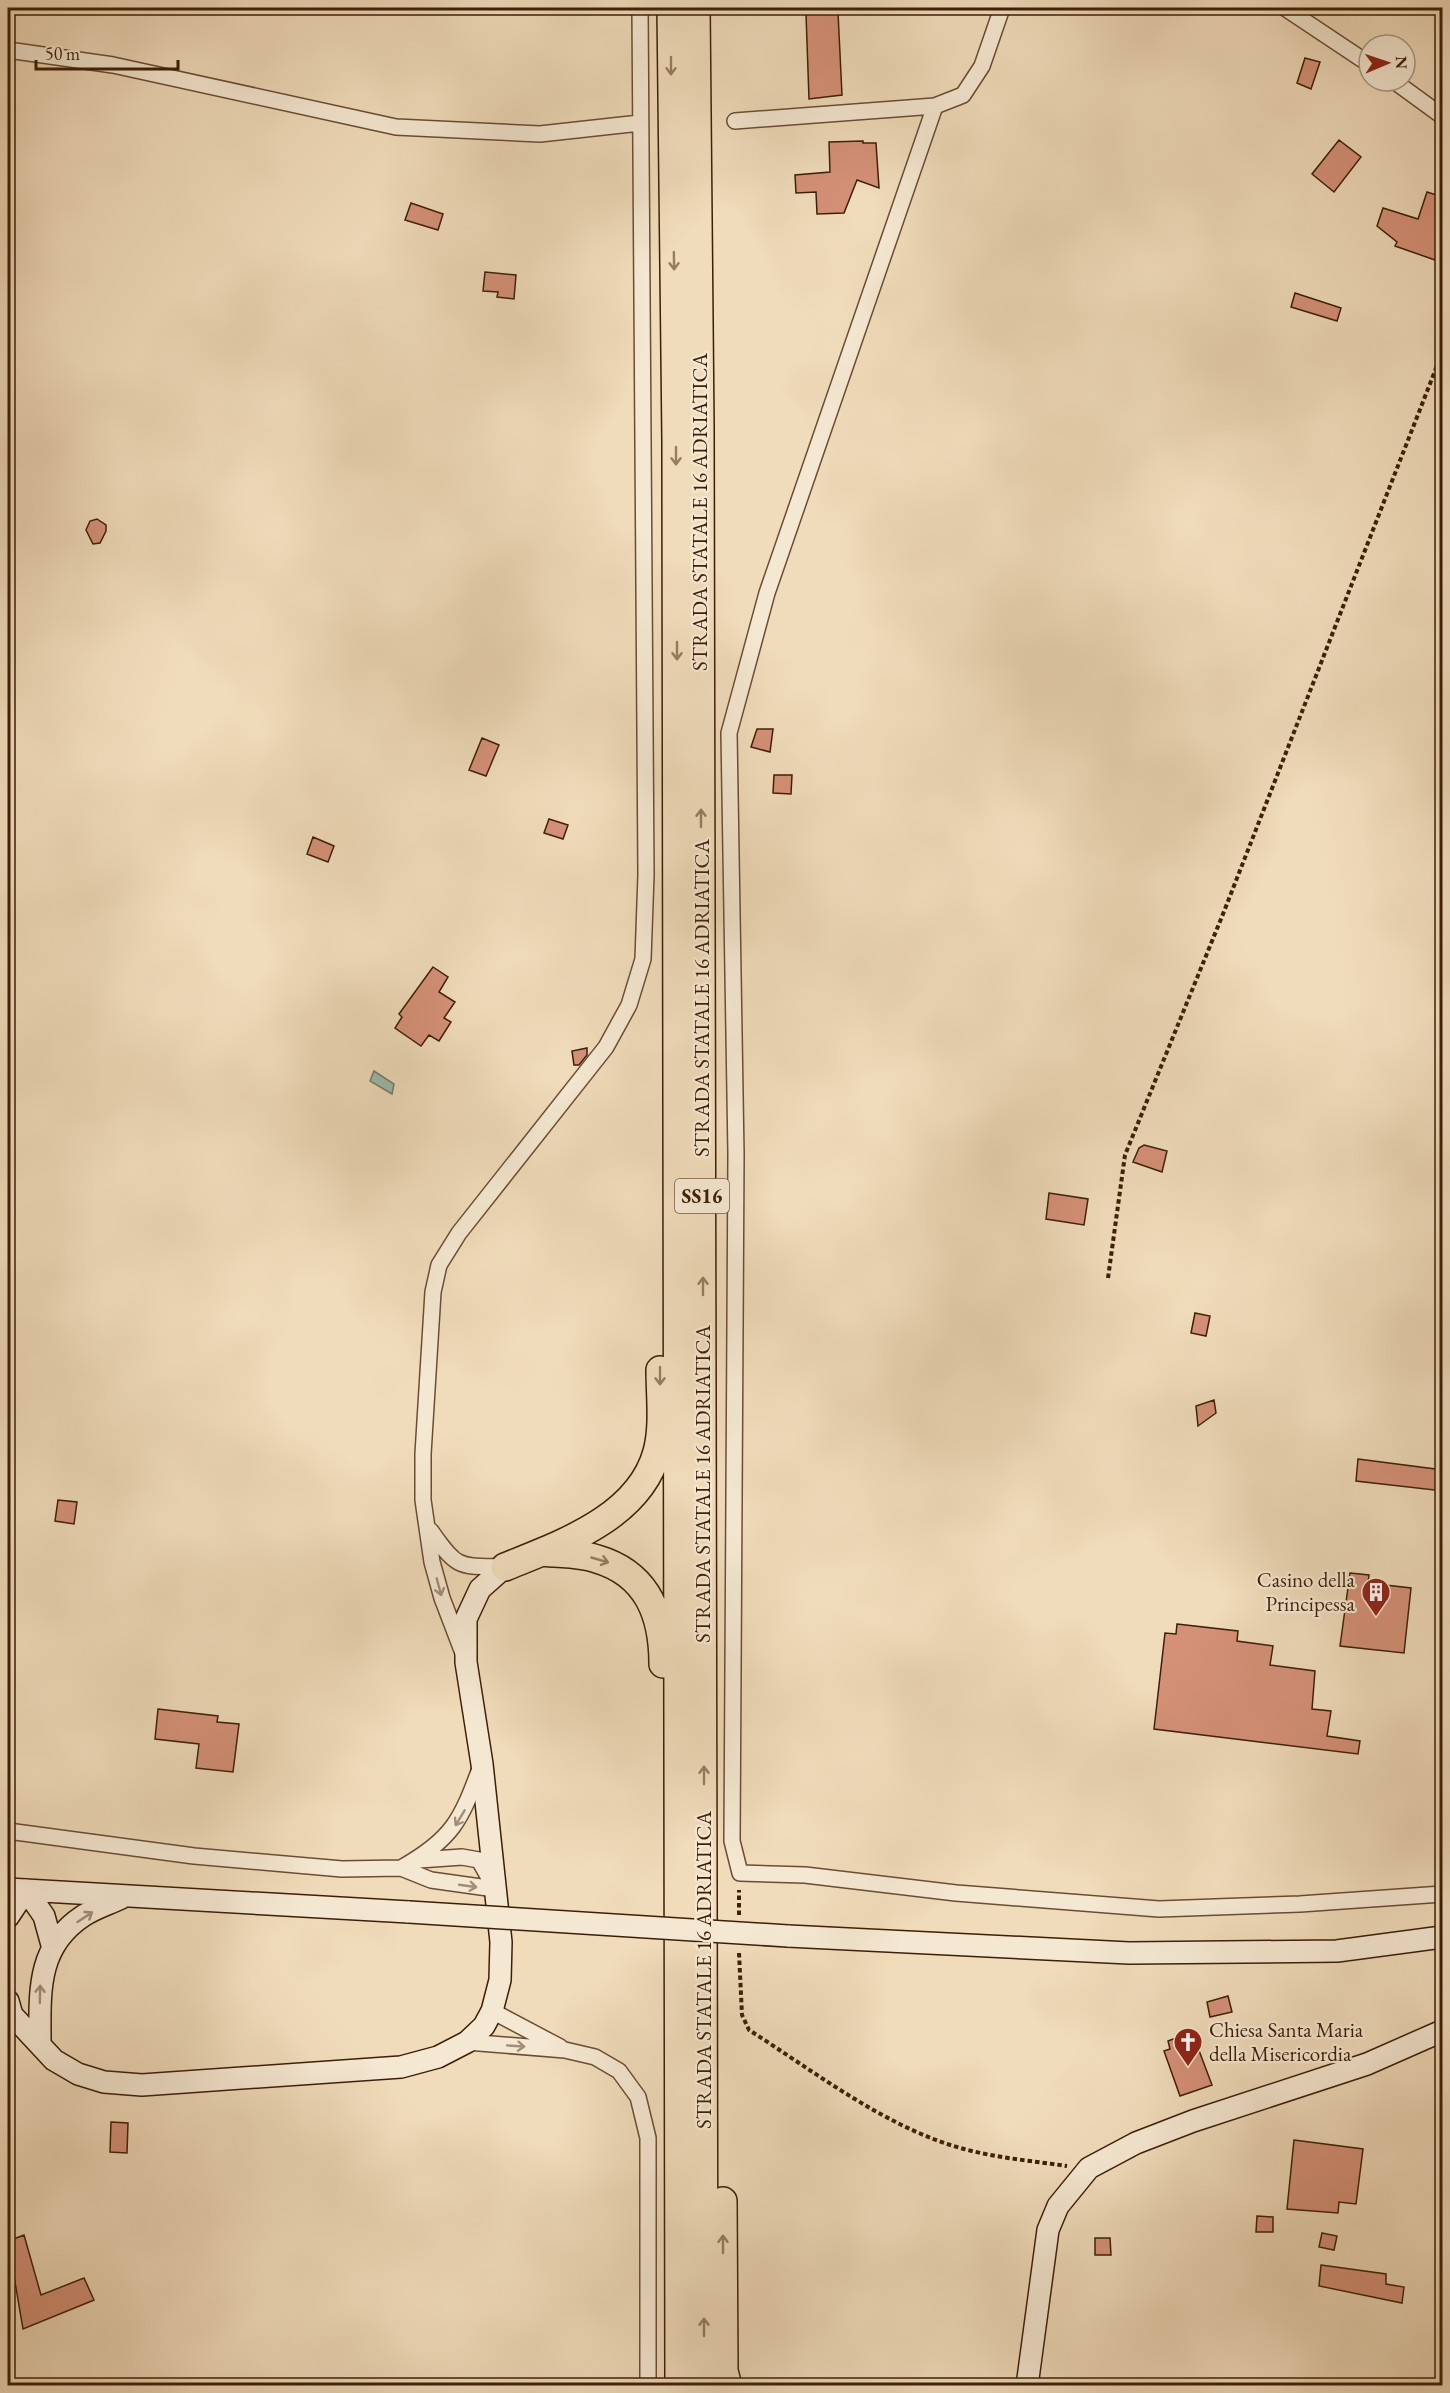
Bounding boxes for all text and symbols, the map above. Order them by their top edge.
scale bar [36,33,178,71]
north arrow [1357,33,1417,93]
text: 50 m [45,42,80,65]
one-way arrow [665,55,677,75]
text: N [1391,56,1412,69]
one-way arrow [668,250,679,270]
street label: STRADA STATALE 16 ADRIATICA [686,353,713,671]
one-way arrow [670,445,682,465]
one-way arrow [671,640,683,660]
one-way arrow [695,809,707,829]
street label: STRADA STATALE 16 ADRIATICA [688,839,715,1157]
road number: SS16 [675,1179,729,1213]
one-way arrow [697,1277,708,1297]
street label: STRADA STATALE 16 ADRIATICA [689,1325,716,1643]
one-way arrow [654,1365,666,1385]
one-way arrow [590,1555,609,1566]
place label: Casino della Principessa [1257,1566,1356,1617]
building icon: Casino della Principessa [1360,1576,1392,1618]
one-way arrow [433,1577,445,1596]
one-way arrow [698,1766,710,1786]
one-way arrow [453,1809,465,1826]
street label: STRADA STATALE 16 ADRIATICA [690,1811,717,2129]
one-way arrow [458,1881,477,1892]
one-way arrow [76,1910,93,1922]
one-way arrow [35,1984,46,2004]
place label: Chiesa Santa Maria della Misericordia [1209,2016,1364,2067]
church icon: Chiesa Santa Maria della Misericordia [1172,2026,1204,2068]
one-way arrow [506,2041,526,2052]
one-way arrow [717,2234,729,2254]
one-way arrow [698,2318,710,2338]

